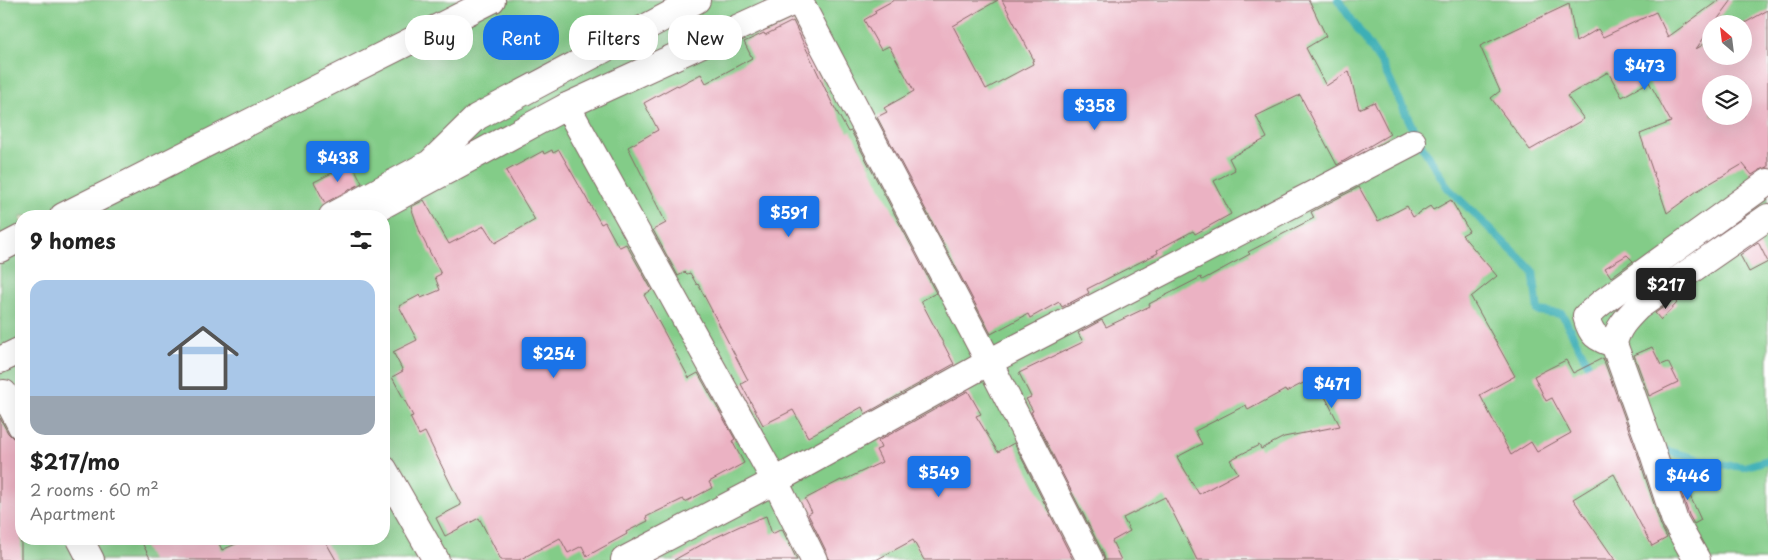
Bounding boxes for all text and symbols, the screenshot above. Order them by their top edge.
chip: Buy [405,15,473,60]
chip: Rent [483,15,559,60]
chip: Filters [569,15,658,60]
chip: New [668,15,742,60]
north arrow [1702,15,1752,65]
map controls [1702,15,1752,125]
pin: $473 [1615,48,1675,91]
text: $473 [1625,53,1665,77]
button: layers [1702,75,1752,125]
pin: $358 [1065,88,1125,131]
text: $358 [1075,93,1115,117]
pin: $438 [308,140,368,183]
text: $438 [317,145,359,169]
pin: $591 [759,196,819,238]
text: $591 [770,200,808,224]
text: 9 homes [30,224,116,256]
icon: filters [347,226,375,254]
pin: $217 [1636,268,1696,310]
text: $217 [1647,272,1685,296]
icon: home [158,313,248,403]
pin: $254 [524,336,584,379]
text: $254 [533,341,575,365]
pin: $471 [1302,366,1362,409]
text: $471 [1314,371,1350,395]
text: $217/mo [30,445,120,477]
pin: $549 [909,456,969,498]
pin: $446 [1658,458,1718,501]
text: $549 [918,460,960,484]
text: $446 [1666,463,1710,487]
text: 2 rooms · 60 m² [30,477,159,501]
text: Apartment [30,501,115,525]

